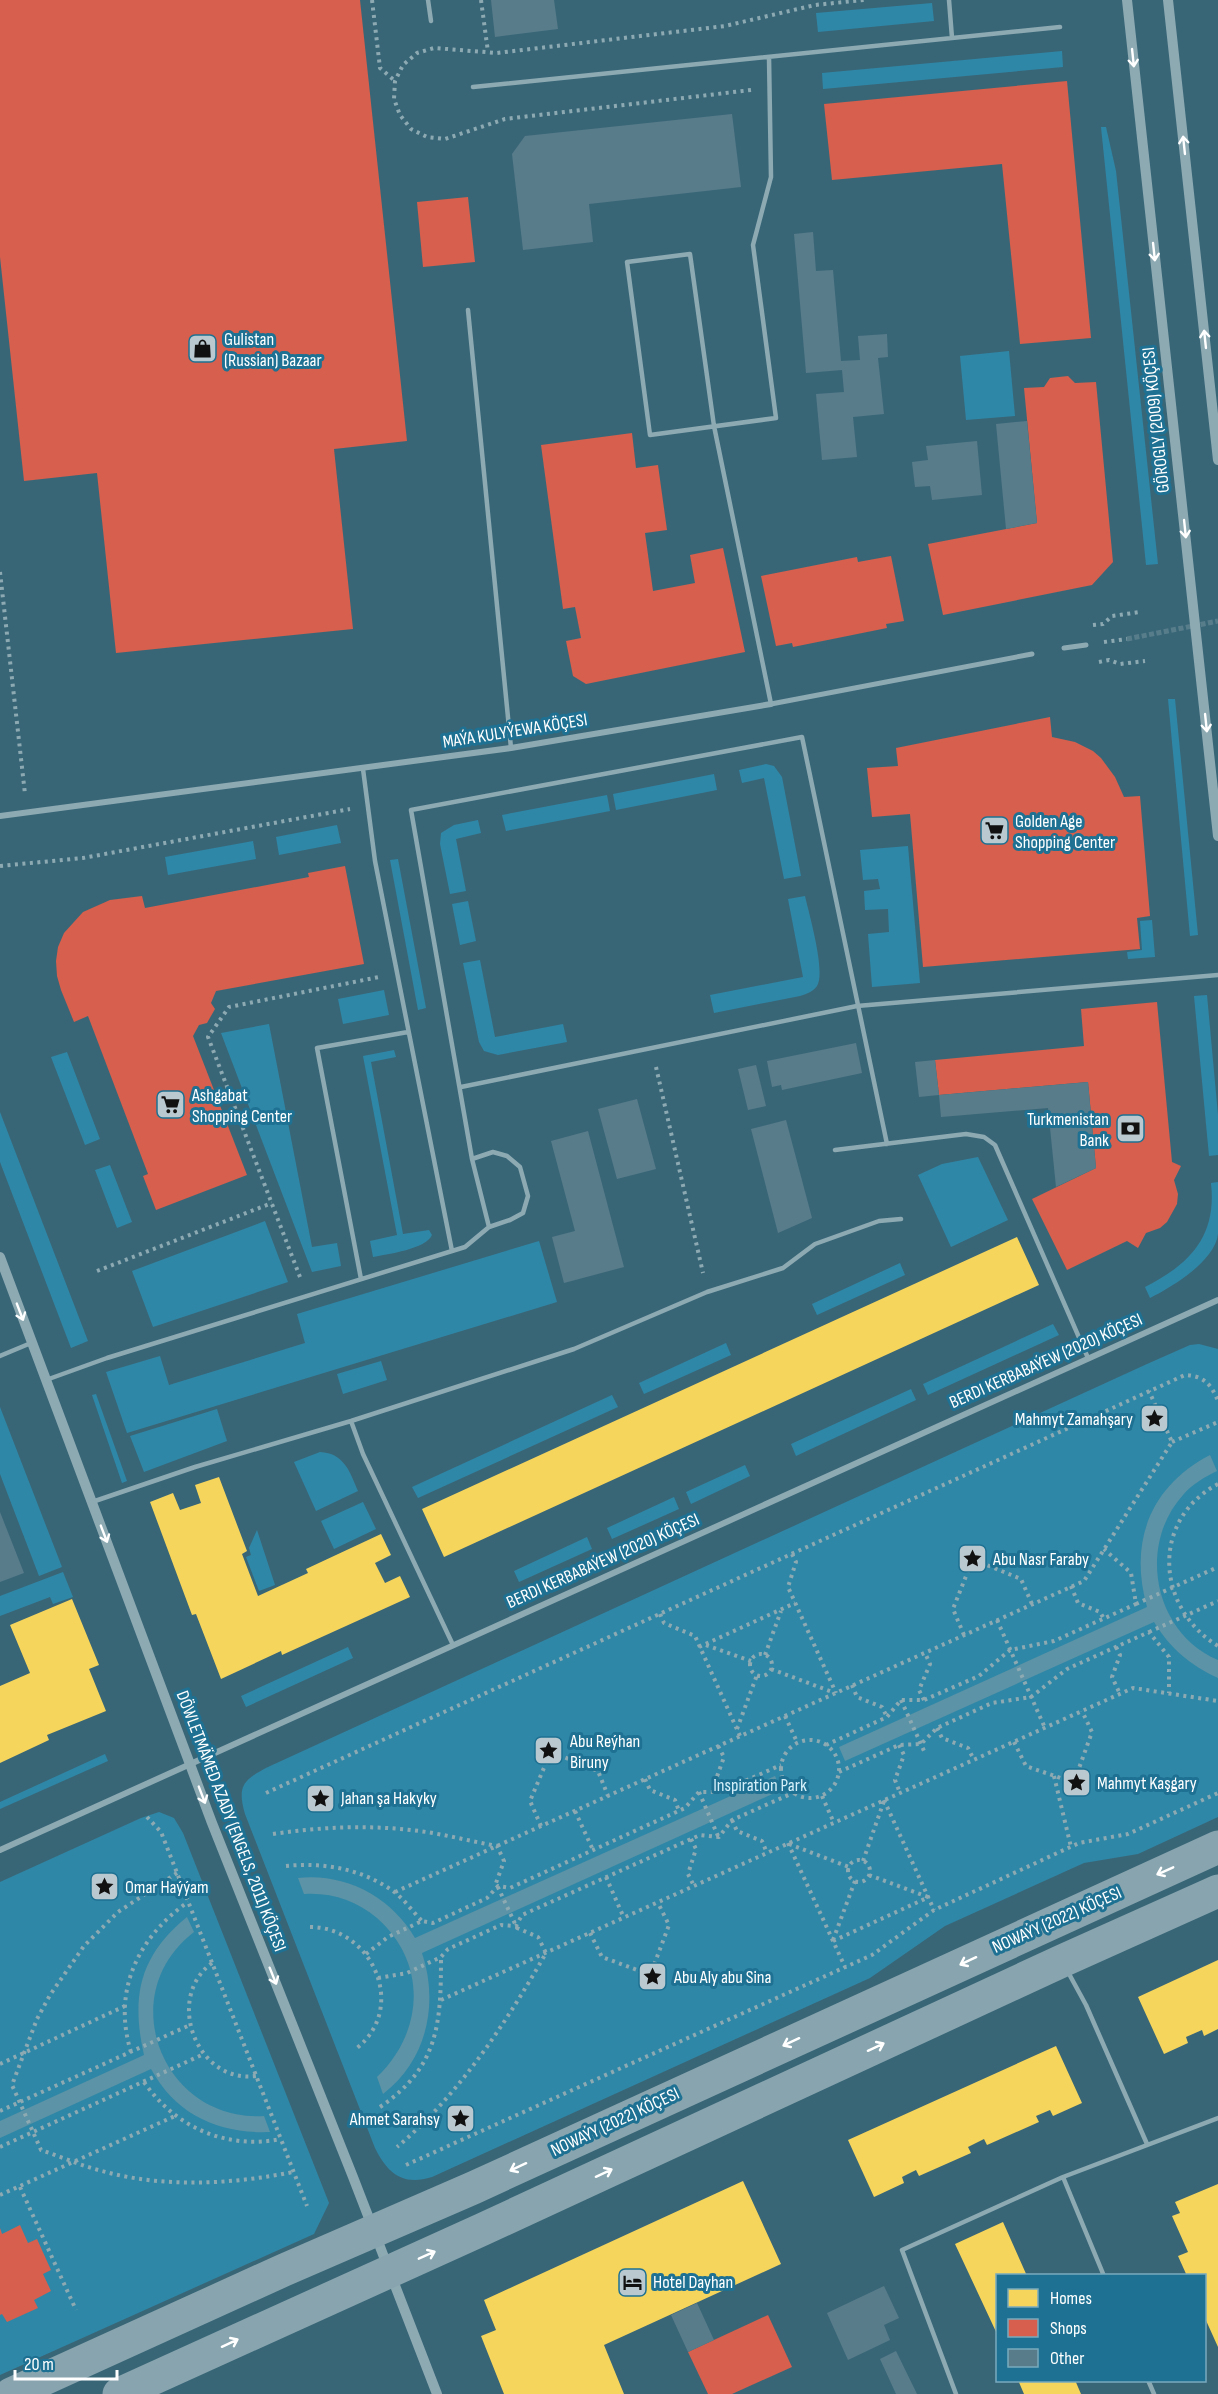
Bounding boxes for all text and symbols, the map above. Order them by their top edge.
one-way arrow [1128,48,1139,68]
one-way arrow [1178,136,1189,156]
one-way arrow [1149,242,1160,261]
place label: Gulistan (Russian) Bazaar [224,329,322,371]
one-way arrow [1199,330,1210,350]
shop icon: Gulistan (Russian) Bazaar [187,333,219,365]
street label: GÖROGLY (2009) KÖÇESI [1138,346,1174,494]
one-way arrow [1180,519,1191,539]
street label: MAÝA KULYÝEWA KÖÇESI [441,709,589,753]
one-way arrow [1201,713,1212,733]
place label: Golden Age Shopping Center [1015,811,1115,853]
supermarket icon: Golden Age Shopping Center [978,815,1010,847]
place label: Ashgabat Shopping Center [191,1085,292,1127]
supermarket icon: Ashgabat Shopping Center [155,1089,187,1121]
place label: Turkmenistan Bank [1027,1109,1109,1151]
bank icon: Turkmenistan Bank [1114,1113,1146,1145]
one-way arrow [16,1302,27,1321]
street label: BERDI KERBABAÝEW (2020) KÖÇESI [946,1309,1146,1413]
place icon: Mahmyt Zamahşary [1138,1403,1170,1435]
place label: Mahmyt Zamahşary [1015,1409,1133,1430]
street label: BERDI KERBABAÝEW (2020) KÖÇESI [503,1509,703,1613]
one-way arrow [99,1524,110,1543]
place icon: Abu Nasr Faraby [956,1543,988,1575]
place label: Abu Nasr Faraby [992,1549,1089,1570]
street label: DÖWLETMÄMED AZADY (ENGELS, 2011) KÖÇESI [171,1688,291,1954]
place label: Abu Reýhan Biruny [569,1731,640,1773]
place icon: Abu Reýhan Biruny [533,1735,565,1767]
place icon: Mahmyt Kaşgary [1060,1767,1092,1799]
place label: Mahmyt Kaşgary [1097,1773,1197,1794]
park label: Inspiration Park [713,1775,807,1796]
place icon: Jahan şa Hakyky [304,1782,336,1814]
one-way arrow [197,1785,208,1804]
place label: Jahan şa Hakyky [340,1788,437,1809]
one-way arrow [1156,1866,1174,1877]
place icon: Omar Haýýam [88,1871,120,1903]
place label: Omar Haýýam [125,1877,208,1898]
street label: NOWAÝY (2022) KÖÇESI [989,1882,1125,1958]
one-way arrow [960,1955,978,1967]
place icon: Abu Aly abu Sina [637,1961,669,1993]
one-way arrow [269,1967,280,1985]
place label: Abu Aly abu Sina [673,1967,771,1988]
one-way arrow [782,2036,800,2048]
one-way arrow [867,2040,885,2051]
street label: NOWAÝY (2022) KÖÇESI [547,2083,683,2161]
place icon: Ahmet Sarahsy [445,2103,477,2135]
place label: Ahmet Sarahsy [349,2109,440,2130]
one-way arrow [510,2161,528,2173]
one-way arrow [594,2167,612,2179]
one-way arrow [417,2248,435,2260]
hotel icon: Hotel Dayhan [616,2266,648,2298]
place label: Hotel Dayhan [653,2272,733,2293]
legend [996,2274,1206,2382]
text: Homes [1050,2288,1092,2309]
text: Shops [1050,2318,1087,2339]
one-way arrow [220,2337,238,2349]
scale bar [15,2343,117,2381]
text: Other [1050,2348,1084,2369]
text: 20 m [24,2354,54,2375]

